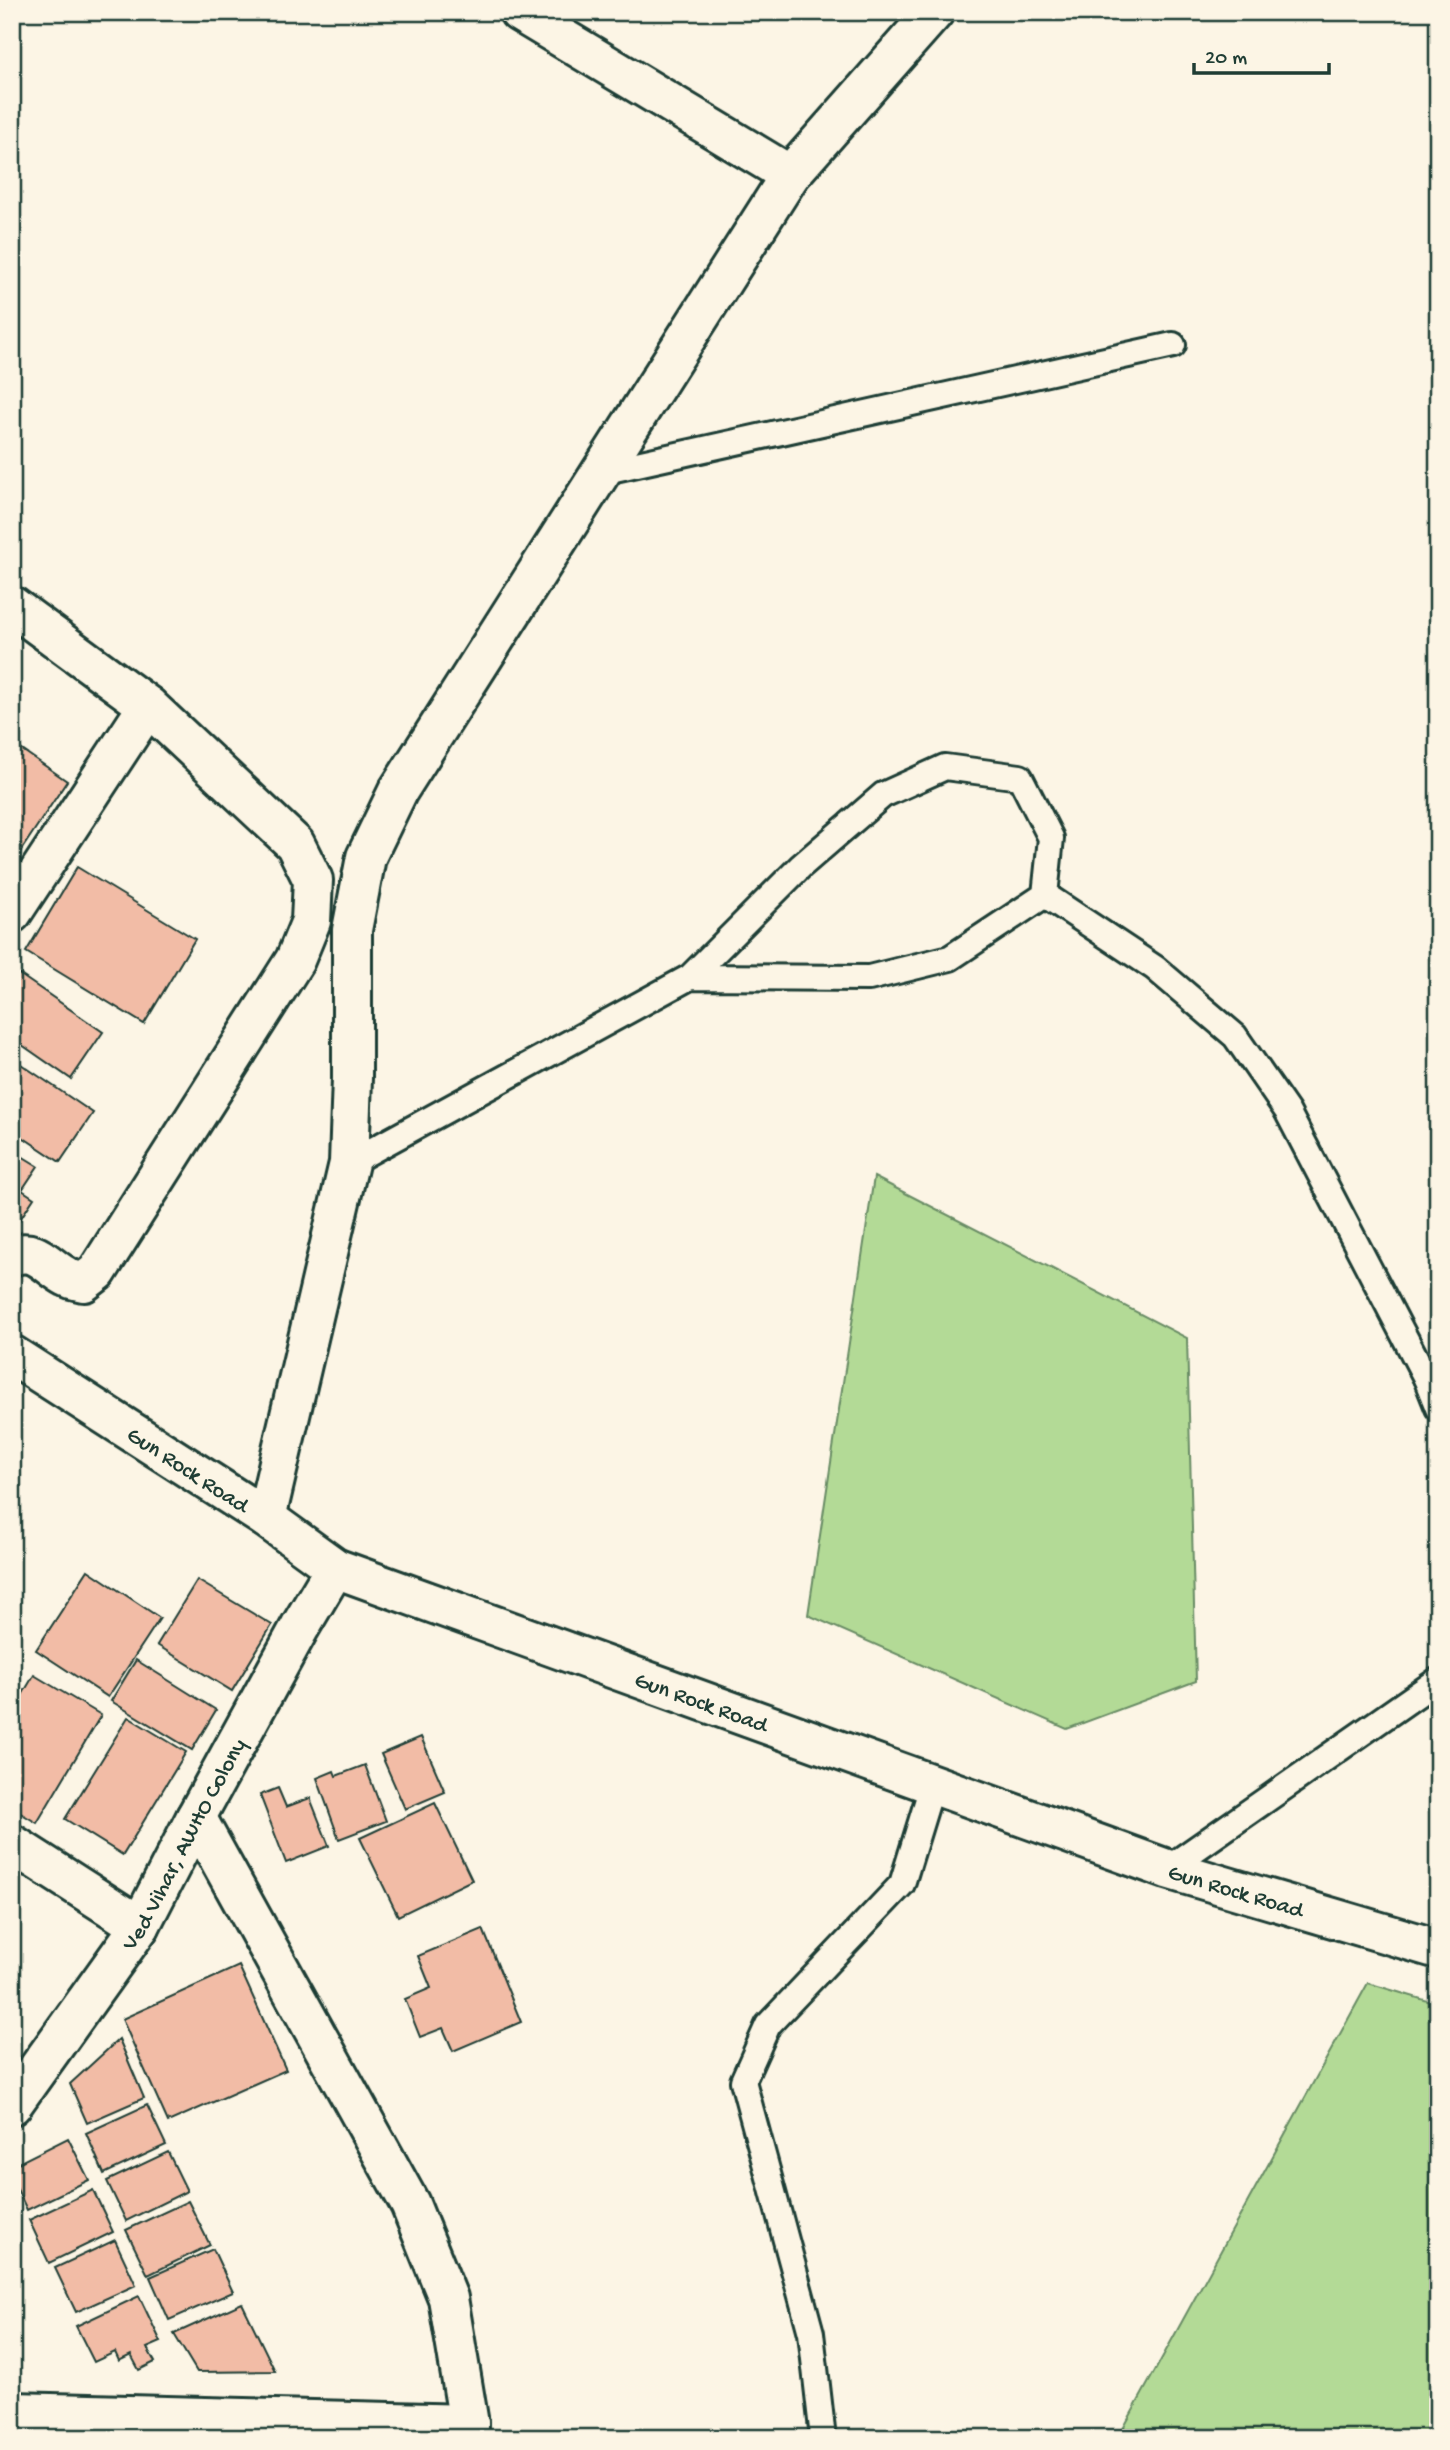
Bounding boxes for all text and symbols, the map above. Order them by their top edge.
scale bar [1194,32,1329,76]
text: 20 m [1205,47,1247,72]
street label: Gun Rock Road [121,1422,254,1521]
street label: Gun Rock Road [630,1668,772,1741]
street label: Ved Vihar, AWHO Colony [117,1734,254,1957]
street label: Gun Rock Road [1165,1860,1307,1926]

